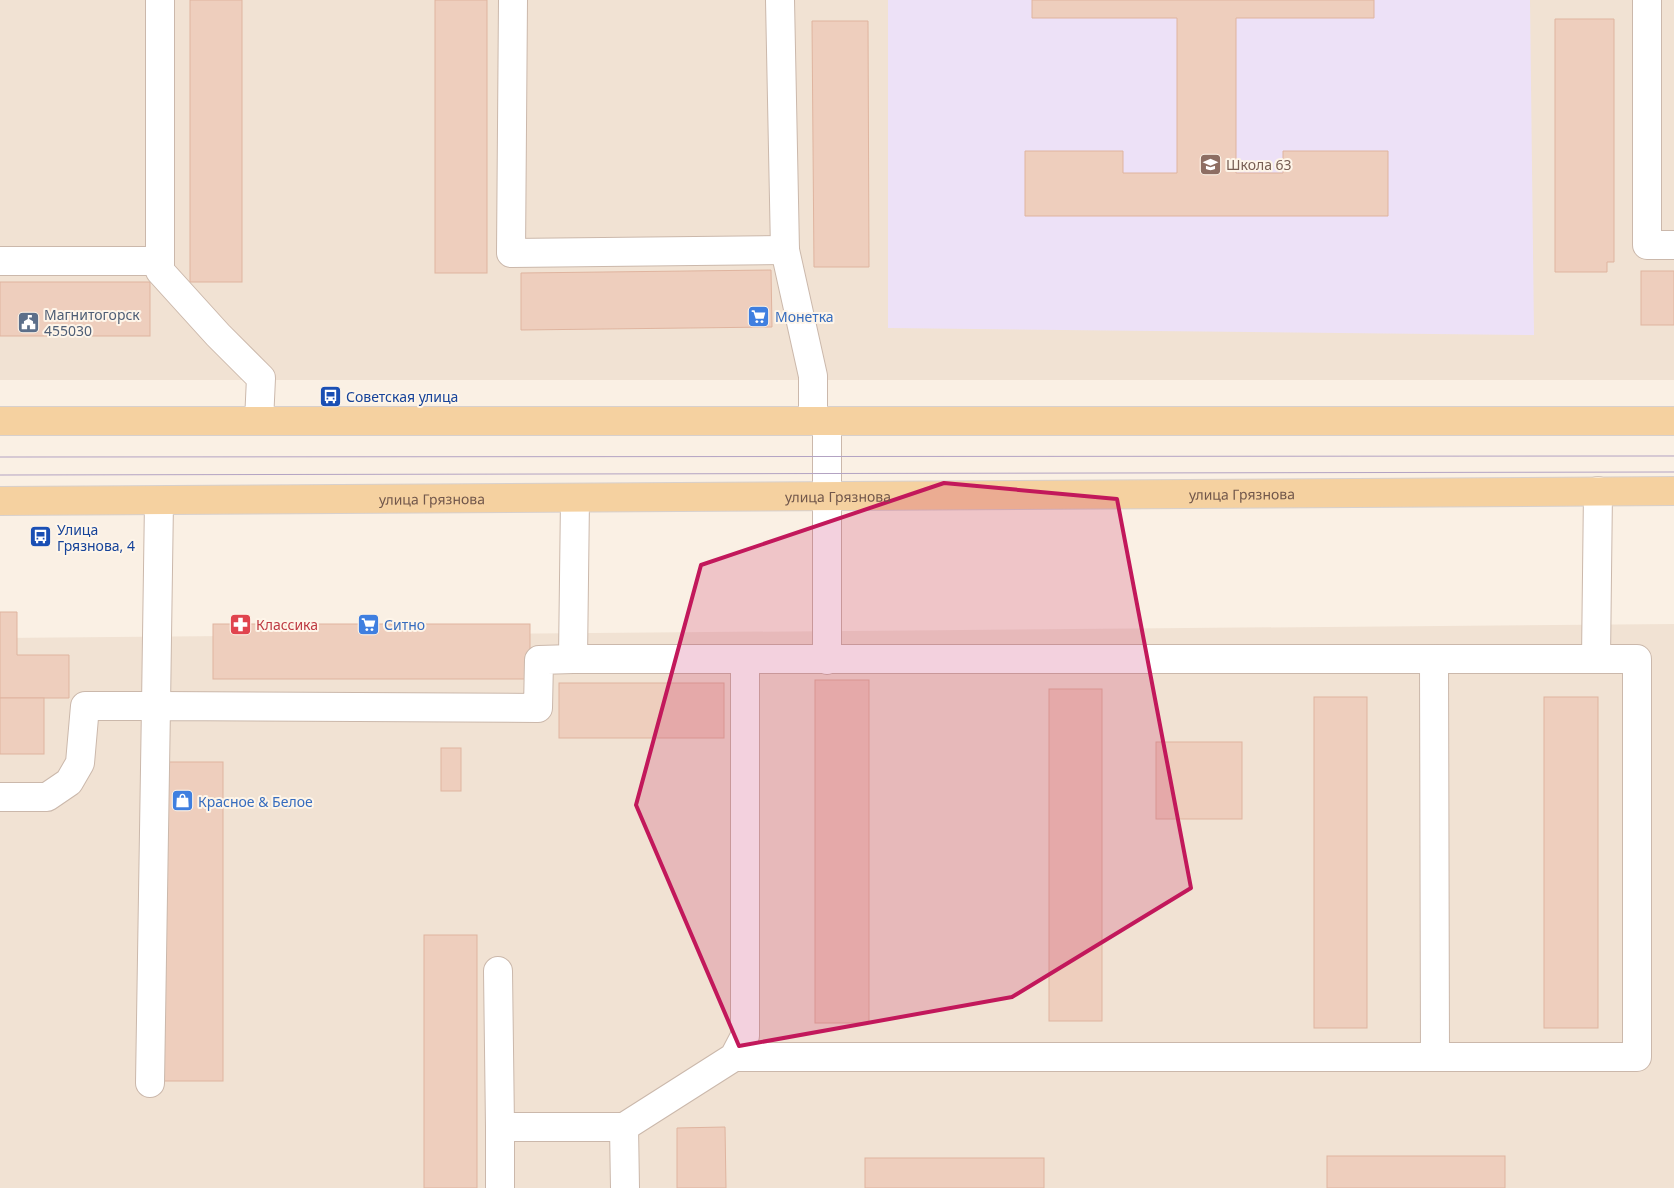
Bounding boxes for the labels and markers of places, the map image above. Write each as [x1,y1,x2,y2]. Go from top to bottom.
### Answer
school or university icon: Школа 63 [1198,152,1222,176]
place label: Школа 63 [1226,155,1292,174]
supermarket icon: Монетка [747,304,771,328]
place label: Магнитогорск 455030 [44,305,140,340]
place label: Монетка [775,307,834,326]
public building icon: Магнитогорск 455030 [16,310,40,334]
bus stop icon: Советская улица [318,384,342,408]
place label: Советская улица [346,387,458,406]
place label: Улица Грязнова, 4 [57,520,135,555]
bus stop icon: Улица Грязнова, 4 [29,525,53,549]
pharmacy icon: Классика [228,612,252,636]
supermarket icon: Ситно [356,612,380,636]
place label: Классика [256,615,318,634]
place label: Ситно [384,615,425,634]
shop icon: Красное & Белое [170,789,194,813]
place label: Красное & Белое [198,792,313,811]

